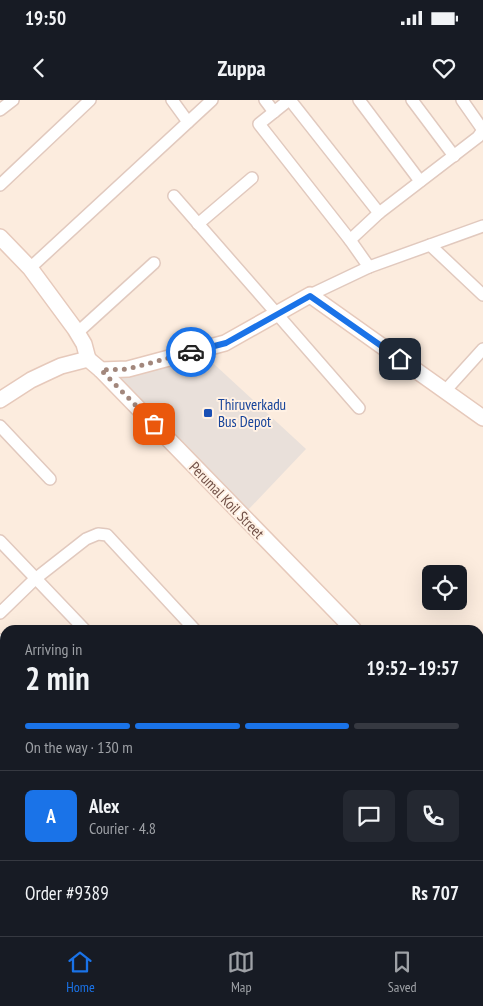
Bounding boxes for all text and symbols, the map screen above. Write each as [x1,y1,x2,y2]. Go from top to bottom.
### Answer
text: 19:50 [25,6,66,30]
icon: back [25,54,53,82]
text: Zuppa [217,54,266,82]
icon: heart [430,54,458,82]
courier [166,327,216,377]
icon: car [177,338,205,366]
pin [379,338,421,380]
icon: home [386,345,414,373]
place label: Thiruverkadu Bus Depot [218,395,286,431]
pin [133,403,175,445]
marker: Thiruverkadu Bus Depot [202,407,214,419]
icon: bag [140,410,168,438]
street label: Perumal Koil Street [185,457,269,543]
map controls [422,565,467,610]
button: locate [422,565,467,610]
text: Arriving in [25,639,82,659]
text: 19:52–19:57 [366,656,459,680]
text: 2 min [25,657,90,699]
text: On the way · 130 m [25,737,133,757]
button: chat [343,790,395,842]
button: phone [407,790,459,842]
text: Alex [89,794,119,818]
text: A [46,804,56,828]
text: Courier · 4.8 [89,818,156,838]
text: Order #9389 [25,881,109,905]
text: Rs 707 [412,881,459,905]
tab: Home [66,948,95,996]
tab: Map [227,948,255,996]
tab: Saved [388,948,417,996]

